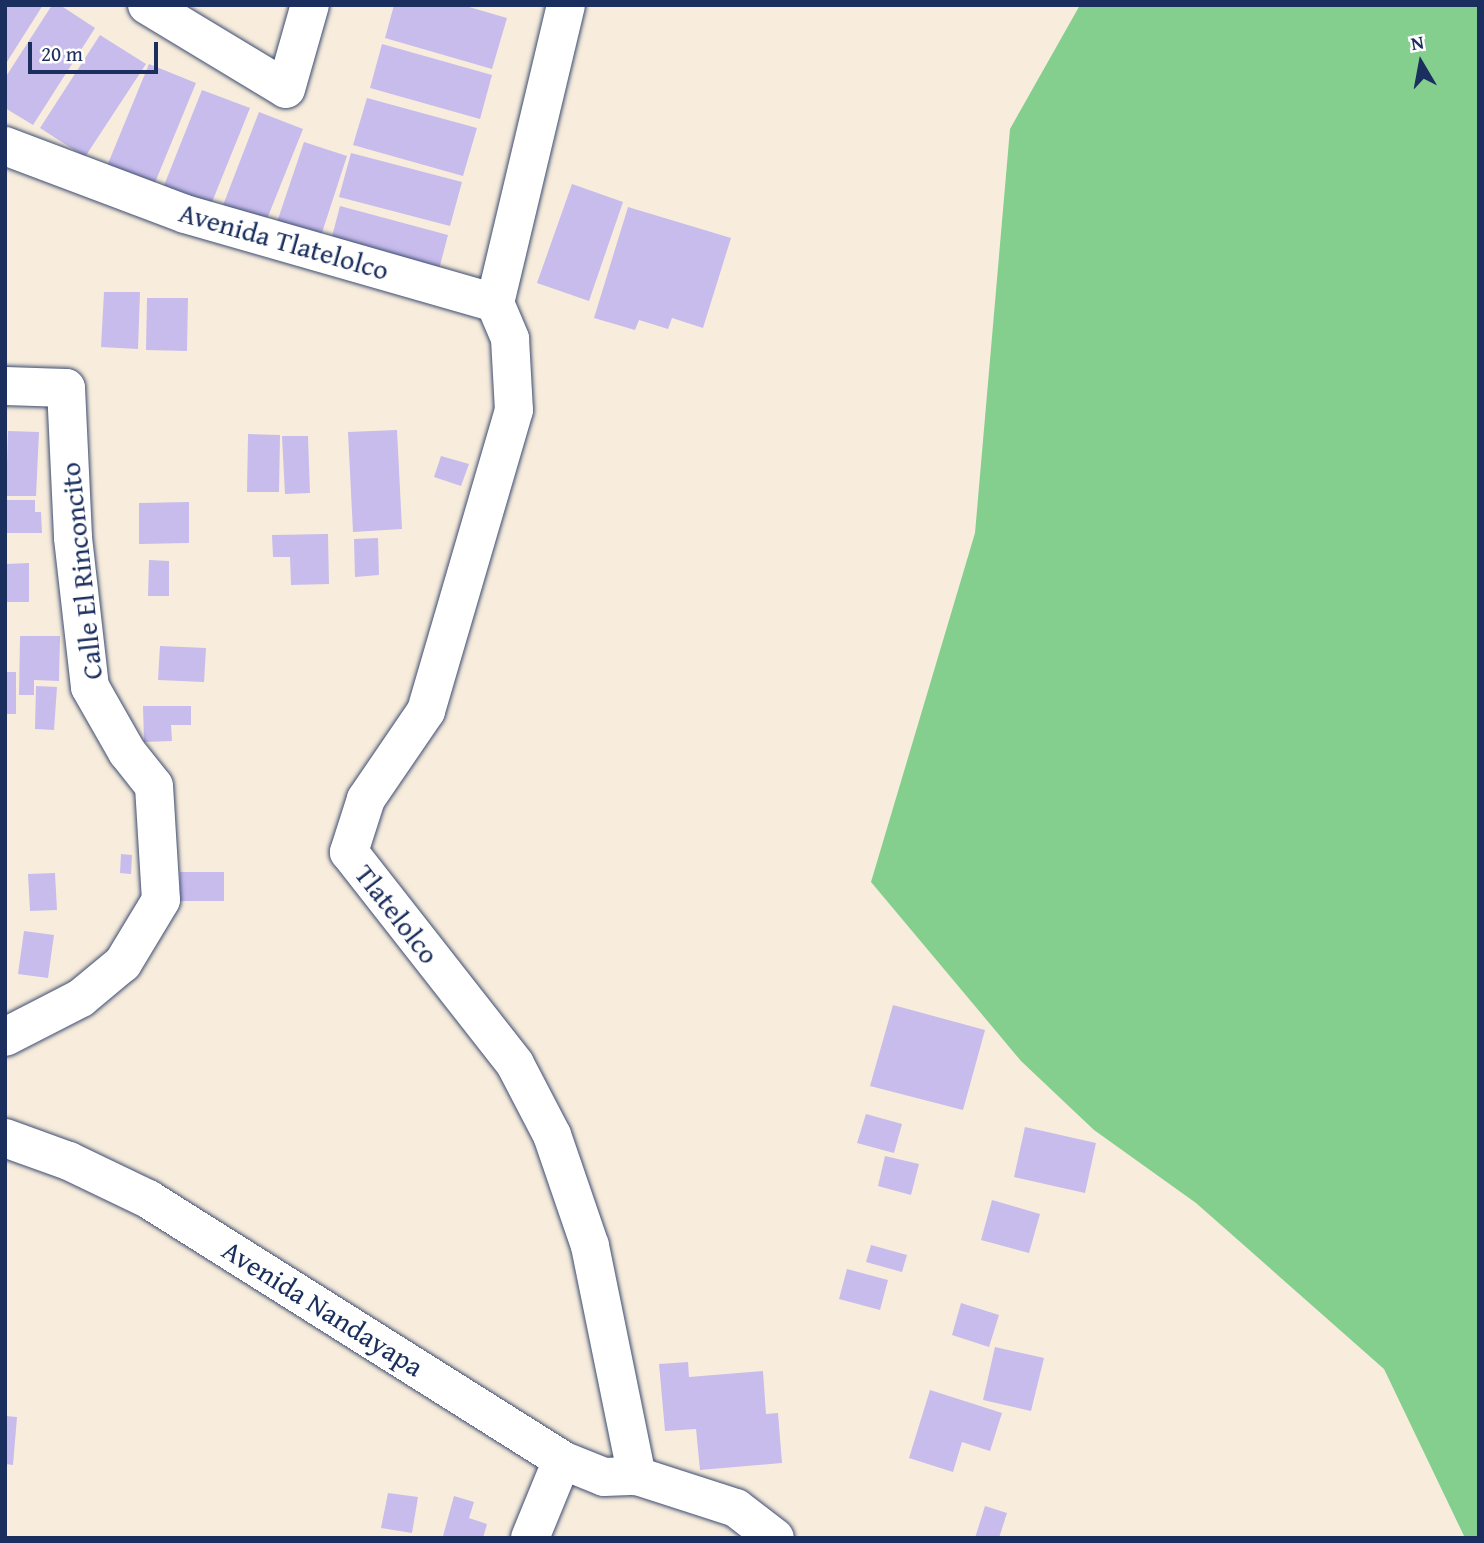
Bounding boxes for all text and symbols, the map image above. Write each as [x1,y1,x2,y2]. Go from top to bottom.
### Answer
text: N [1409,27,1426,57]
scale bar [32,28,161,72]
north arrow [1386,28,1456,98]
text: 20 m [41,38,83,69]
street label: Avenida Tlatelolco [175,195,393,287]
street label: Calle El Rinconcito [53,461,109,681]
street label: Tlatelolco [348,858,446,970]
street label: Avenida Nandayapa [216,1233,430,1383]

